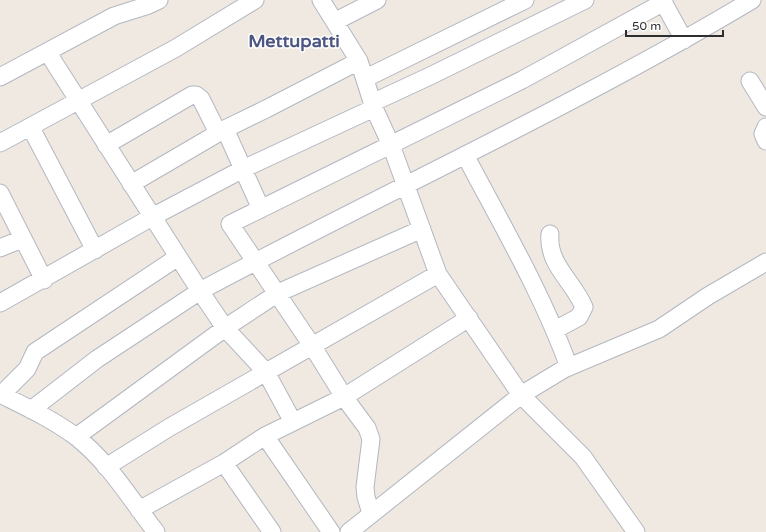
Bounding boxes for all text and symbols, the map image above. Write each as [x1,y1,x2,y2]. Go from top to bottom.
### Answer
scale bar [626,12,723,38]
text: 50 m [632,19,661,33]
district label: Mettupatti [248,30,340,52]

